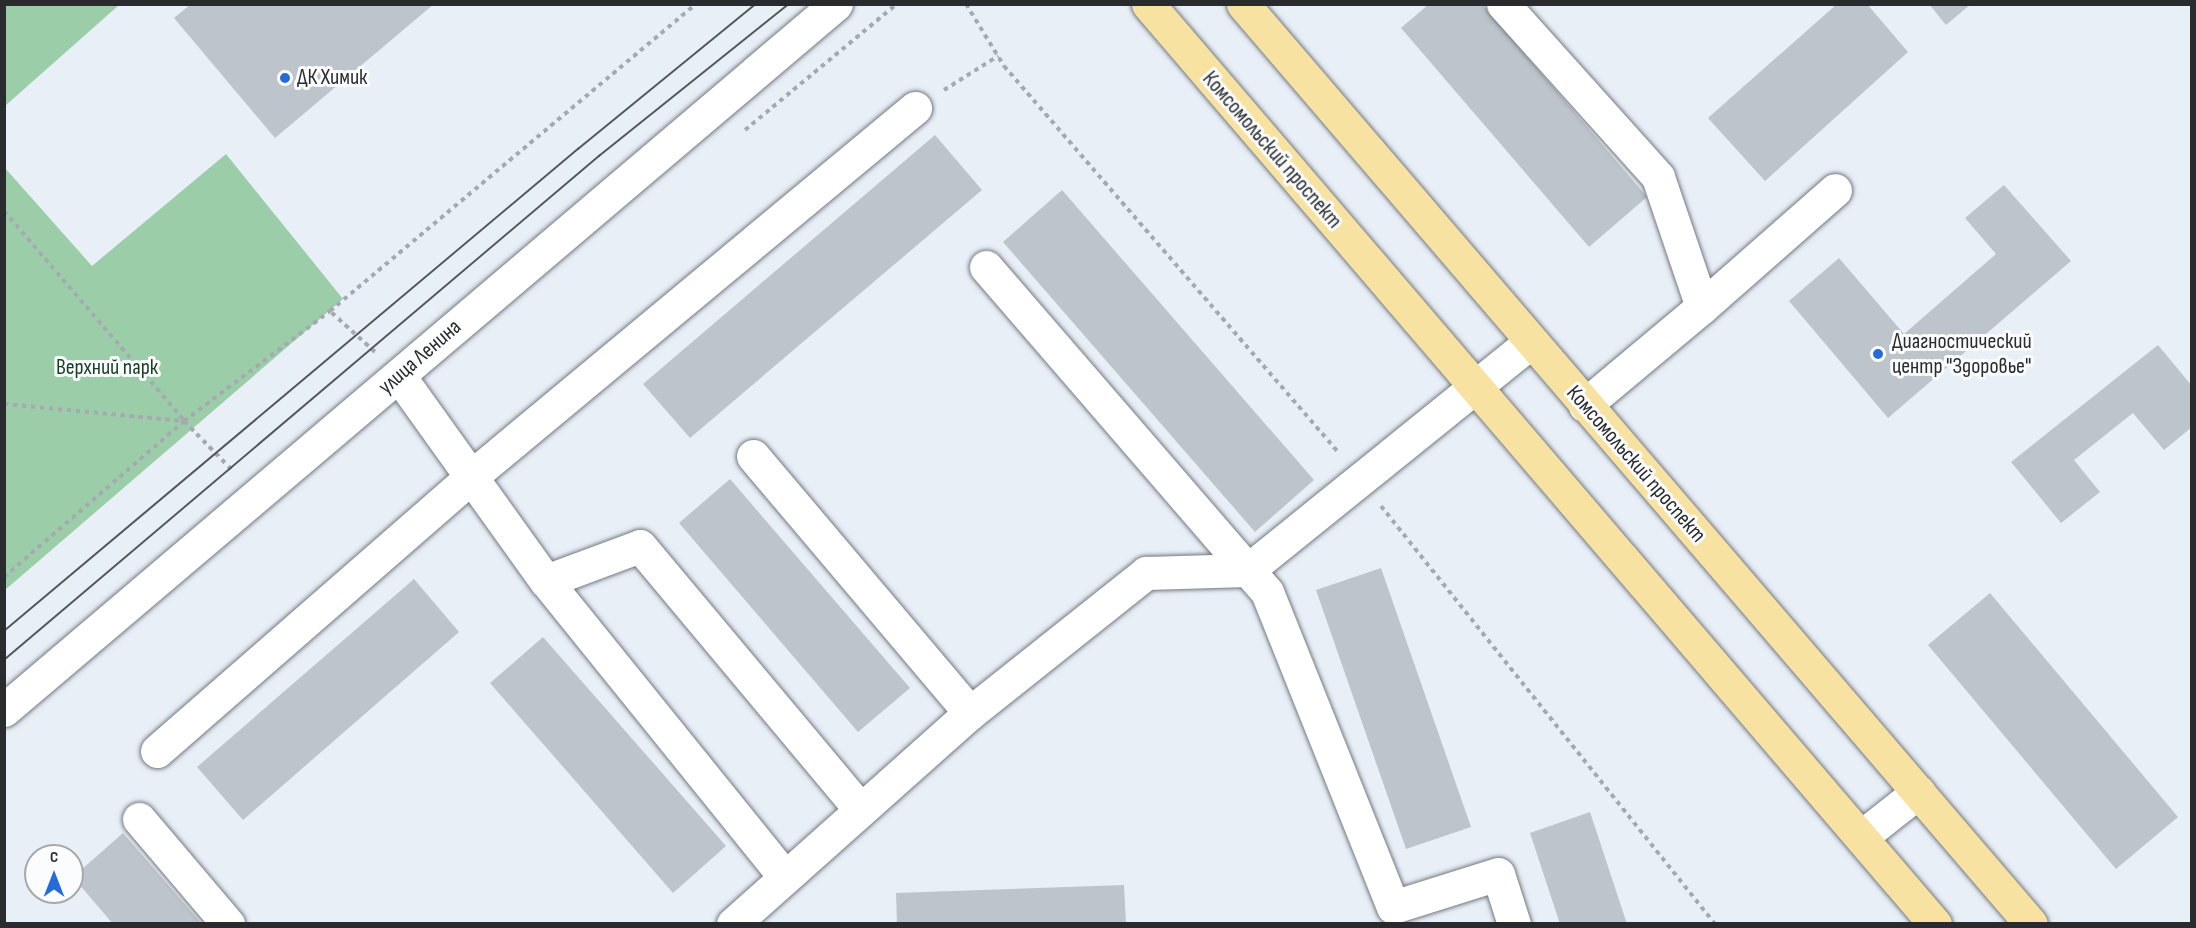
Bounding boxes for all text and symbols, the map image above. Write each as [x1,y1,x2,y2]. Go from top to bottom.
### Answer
place label: ДК Химик [297,65,367,91]
street label: Комсомольский проспект [1197,66,1347,234]
marker: ДК Химик [278,71,292,85]
street label: улица Ленина [373,314,467,400]
place label: Диагностический центр "Здоровье" [1892,328,2032,380]
marker: Диагностический центр "Здоровье" [1869,345,1887,363]
park label: Верхний парк [56,355,158,381]
street label: Комсомольский проспект [1561,380,1711,548]
north arrow [24,844,84,904]
text: С [50,848,58,867]

